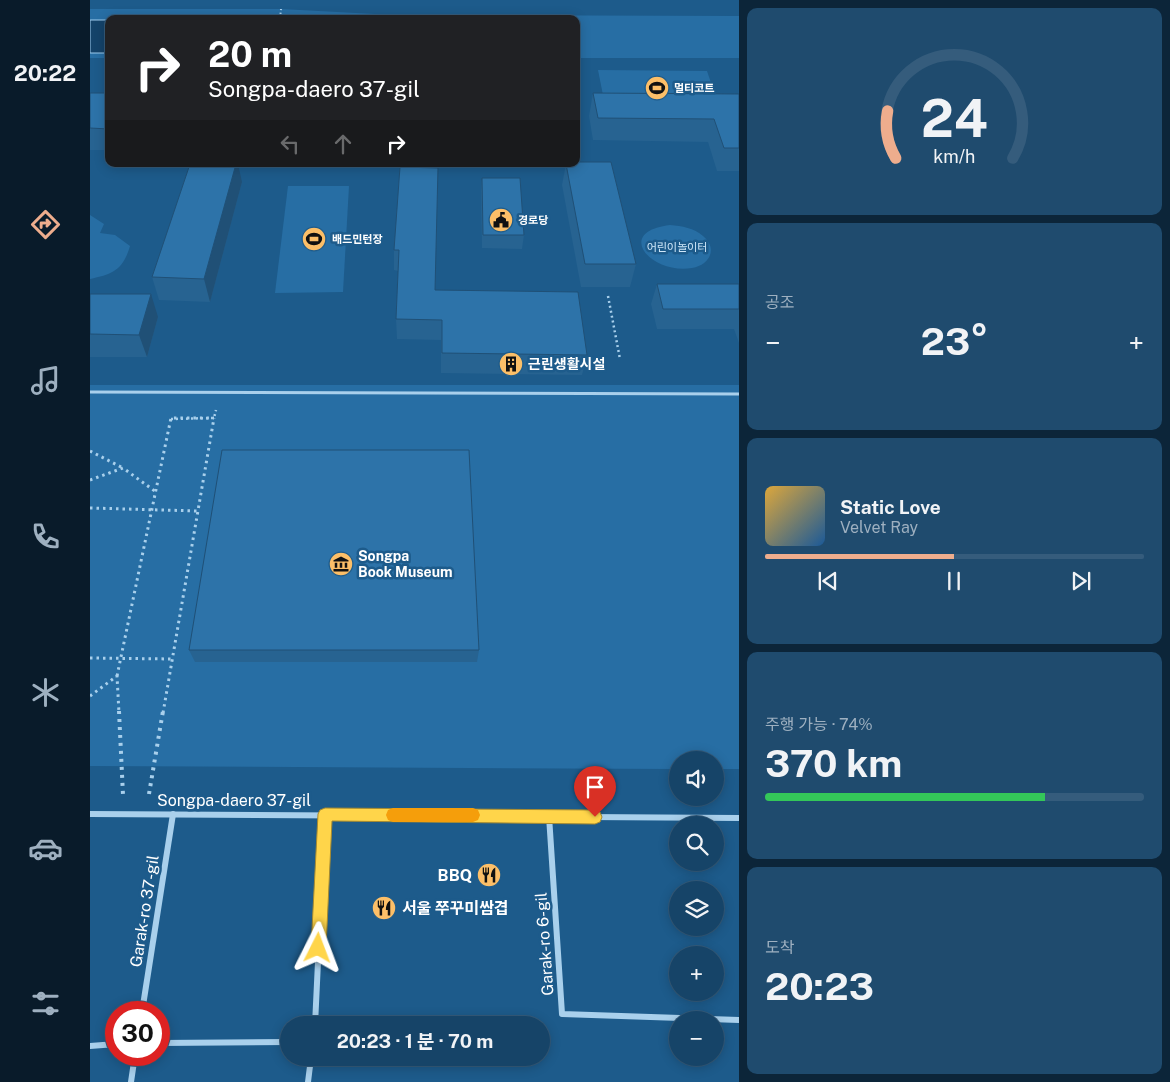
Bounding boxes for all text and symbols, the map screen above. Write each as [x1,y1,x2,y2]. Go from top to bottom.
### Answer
text: 20 m [208,34,292,75]
icon: right [125,35,190,100]
text: 20:22 [14,60,76,86]
sports icon: 멀티코트 [644,75,670,101]
text: Songpa-daero 37-gil [208,76,420,102]
place label: 멀티코트 [674,82,714,94]
text: 24 [921,88,988,149]
icon: left [276,130,304,158]
icon: ahead [329,130,357,158]
icon: right [382,130,410,158]
text: km/h [933,146,976,167]
icon: directions [28,207,63,242]
public building icon: 경로당 [488,207,514,233]
place label: 경로당 [518,214,548,226]
sports icon: 배드민턴장 [301,226,327,252]
place label: 배드민턴장 [332,233,383,245]
park label: 어린이놀이터 [647,241,707,253]
text: 공조 [765,293,794,312]
text: 23° [921,319,988,364]
text: − [765,326,781,359]
text: + [1128,326,1144,359]
building icon: 근린생활시설 [498,351,524,377]
place label: 근린생활시설 [528,356,605,372]
icon: music [28,363,63,398]
text: Static Love [840,496,941,518]
text: Velvet Ray [840,518,918,537]
icon: phone [28,519,63,554]
place label: Songpa Book Museum [358,548,453,580]
museum icon: Songpa Book Museum [328,551,354,577]
icon: previous [814,567,842,595]
icon: pause [940,567,968,595]
icon: next [1067,567,1095,595]
icon: climate [28,675,63,710]
text: 주행 가능 · 74% [765,715,873,734]
text: 370 km [765,741,902,786]
map controls [669,751,724,1066]
button: sound [669,751,724,806]
pin [574,766,616,817]
icon: arrive [581,773,609,801]
street label: Songpa-daero 37-gil [157,791,311,810]
button: search [669,816,724,871]
icon: car [28,831,63,866]
street label: Garak-ro 37-gil [126,854,163,968]
restaurant icon: BBQ [476,862,502,888]
place label: BBQ [438,866,472,885]
button: layers [669,881,724,936]
street label: Garak-ro 6-gil [531,891,558,996]
restaurant icon: 서울 쭈꾸미쌈겹 [371,895,397,921]
place label: 서울 쭈꾸미쌈겹 [402,899,509,918]
position arrow [291,921,343,973]
text: 도착 [765,938,794,957]
button: + [669,946,724,1001]
text: 20:23 [765,964,874,1009]
icon: filters [28,986,63,1021]
speed limit sign: 30 [105,1001,170,1066]
button: − [669,1011,724,1066]
text: 20:23 · 1 분 · 70 m [337,1030,493,1052]

